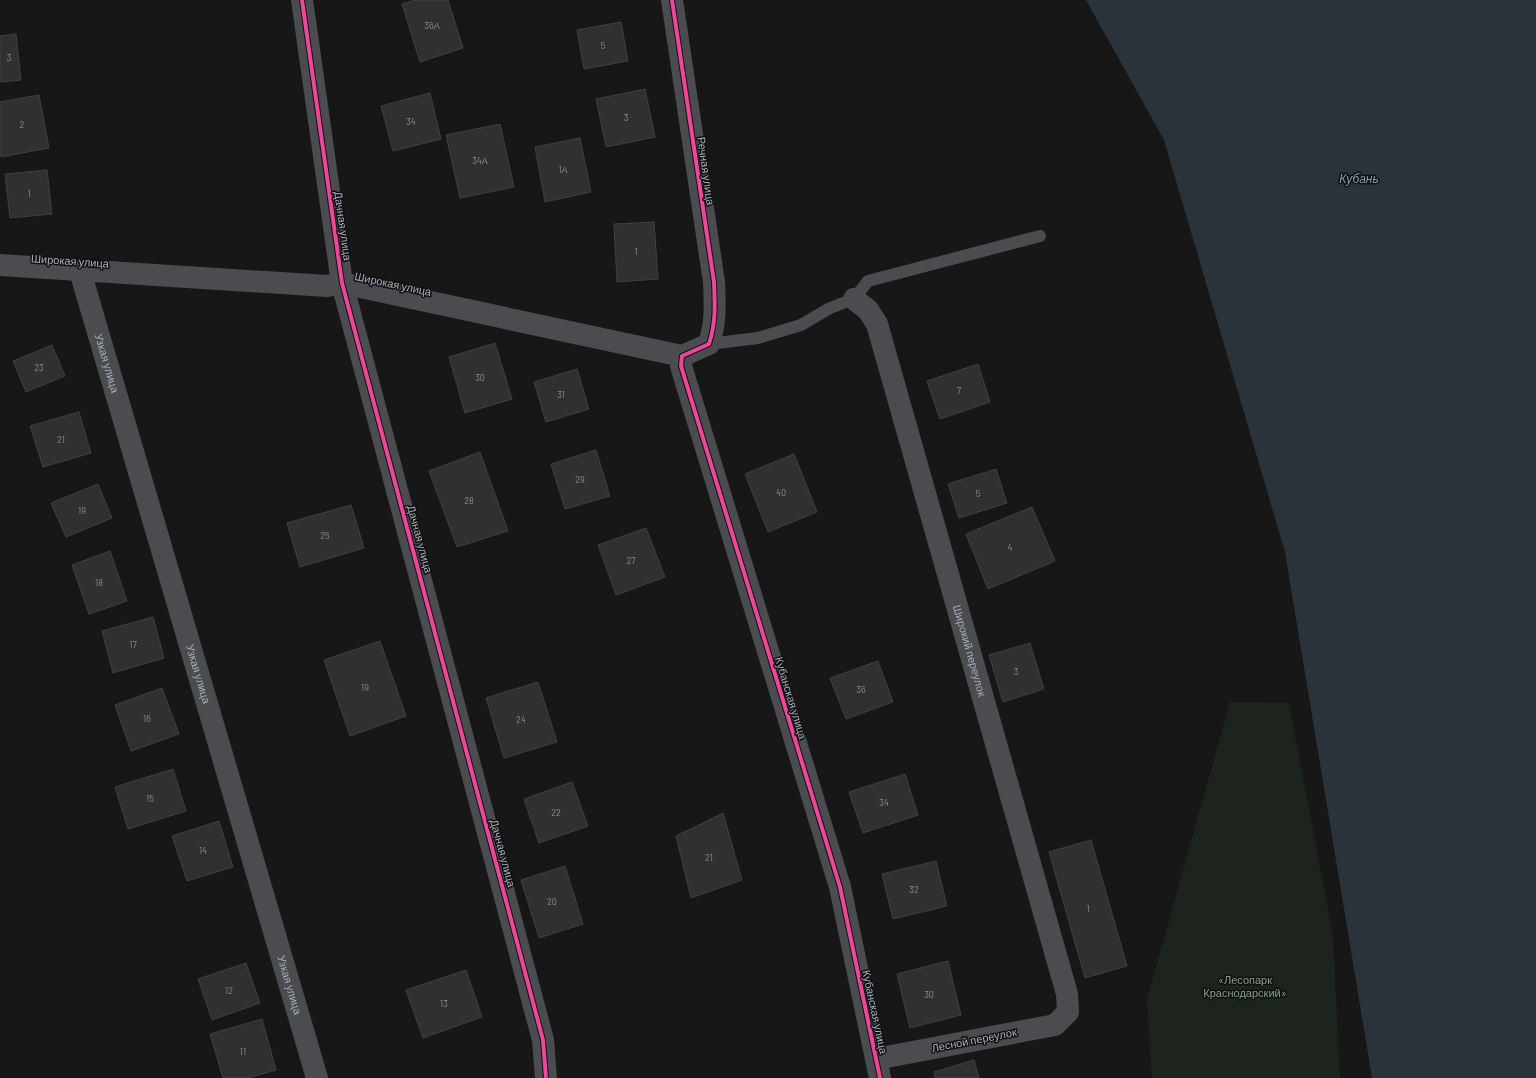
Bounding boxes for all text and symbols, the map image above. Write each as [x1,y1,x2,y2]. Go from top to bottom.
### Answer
house number: 36А [424,20,440,31]
house number: 5 [601,40,606,51]
house number: 3 [7,52,12,63]
house number: 3 [624,112,629,123]
house number: 34 [406,116,416,127]
house number: 2 [20,119,25,130]
street label: Речная улица [695,136,718,207]
house number: 34А [472,155,488,166]
house number: 1А [558,164,568,175]
water label: Кубань [1339,171,1379,186]
house number: 1 [27,188,31,199]
street label: Дачная улица [332,191,355,262]
house number: 1 [634,246,638,257]
street label: Широкая улица [31,251,110,270]
street label: Широкая улица [354,269,433,298]
street label: Узкая улица [93,332,123,395]
house number: 23 [34,362,44,373]
house number: 30 [475,372,485,383]
house number: 7 [957,385,962,396]
house number: 31 [557,389,565,400]
house number: 21 [57,434,65,445]
house number: 29 [575,474,585,485]
house number: 40 [776,487,786,498]
house number: 5 [976,488,981,499]
house number: 28 [464,495,474,506]
street label: Дачная улица [405,504,436,575]
house number: 19 [78,505,86,516]
house number: 25 [320,530,330,541]
house number: 4 [1008,542,1013,553]
house number: 27 [626,555,636,566]
house number: 18 [95,577,103,588]
street label: Широкий переулок [951,603,989,698]
house number: 17 [129,639,137,650]
street label: Узкая улица [184,643,214,706]
street label: Кубанская улица [773,655,810,741]
house number: 3 [1014,666,1019,677]
house number: 19 [361,682,369,693]
house number: 36 [856,684,866,695]
house number: 16 [143,713,151,724]
house number: 24 [516,714,526,725]
house number: 15 [146,793,154,804]
house number: 34 [879,797,889,808]
house number: 22 [551,807,561,818]
street label: Дачная улица [488,818,519,889]
house number: 14 [199,845,207,856]
house number: 21 [705,852,713,863]
house number: 32 [909,884,919,895]
house number: 20 [547,896,557,907]
house number: 1 [1086,903,1090,914]
street label: Узкая улица [275,954,305,1017]
street label: Кубанская улица [860,969,891,1056]
park label: «Лесопарк Краснодарский» [1203,973,1287,999]
house number: 12 [225,985,233,996]
house number: 30 [924,989,934,1000]
house number: 13 [440,998,448,1009]
street label: Лесной переулок [930,1025,1018,1054]
house number: 11 [240,1046,246,1057]

